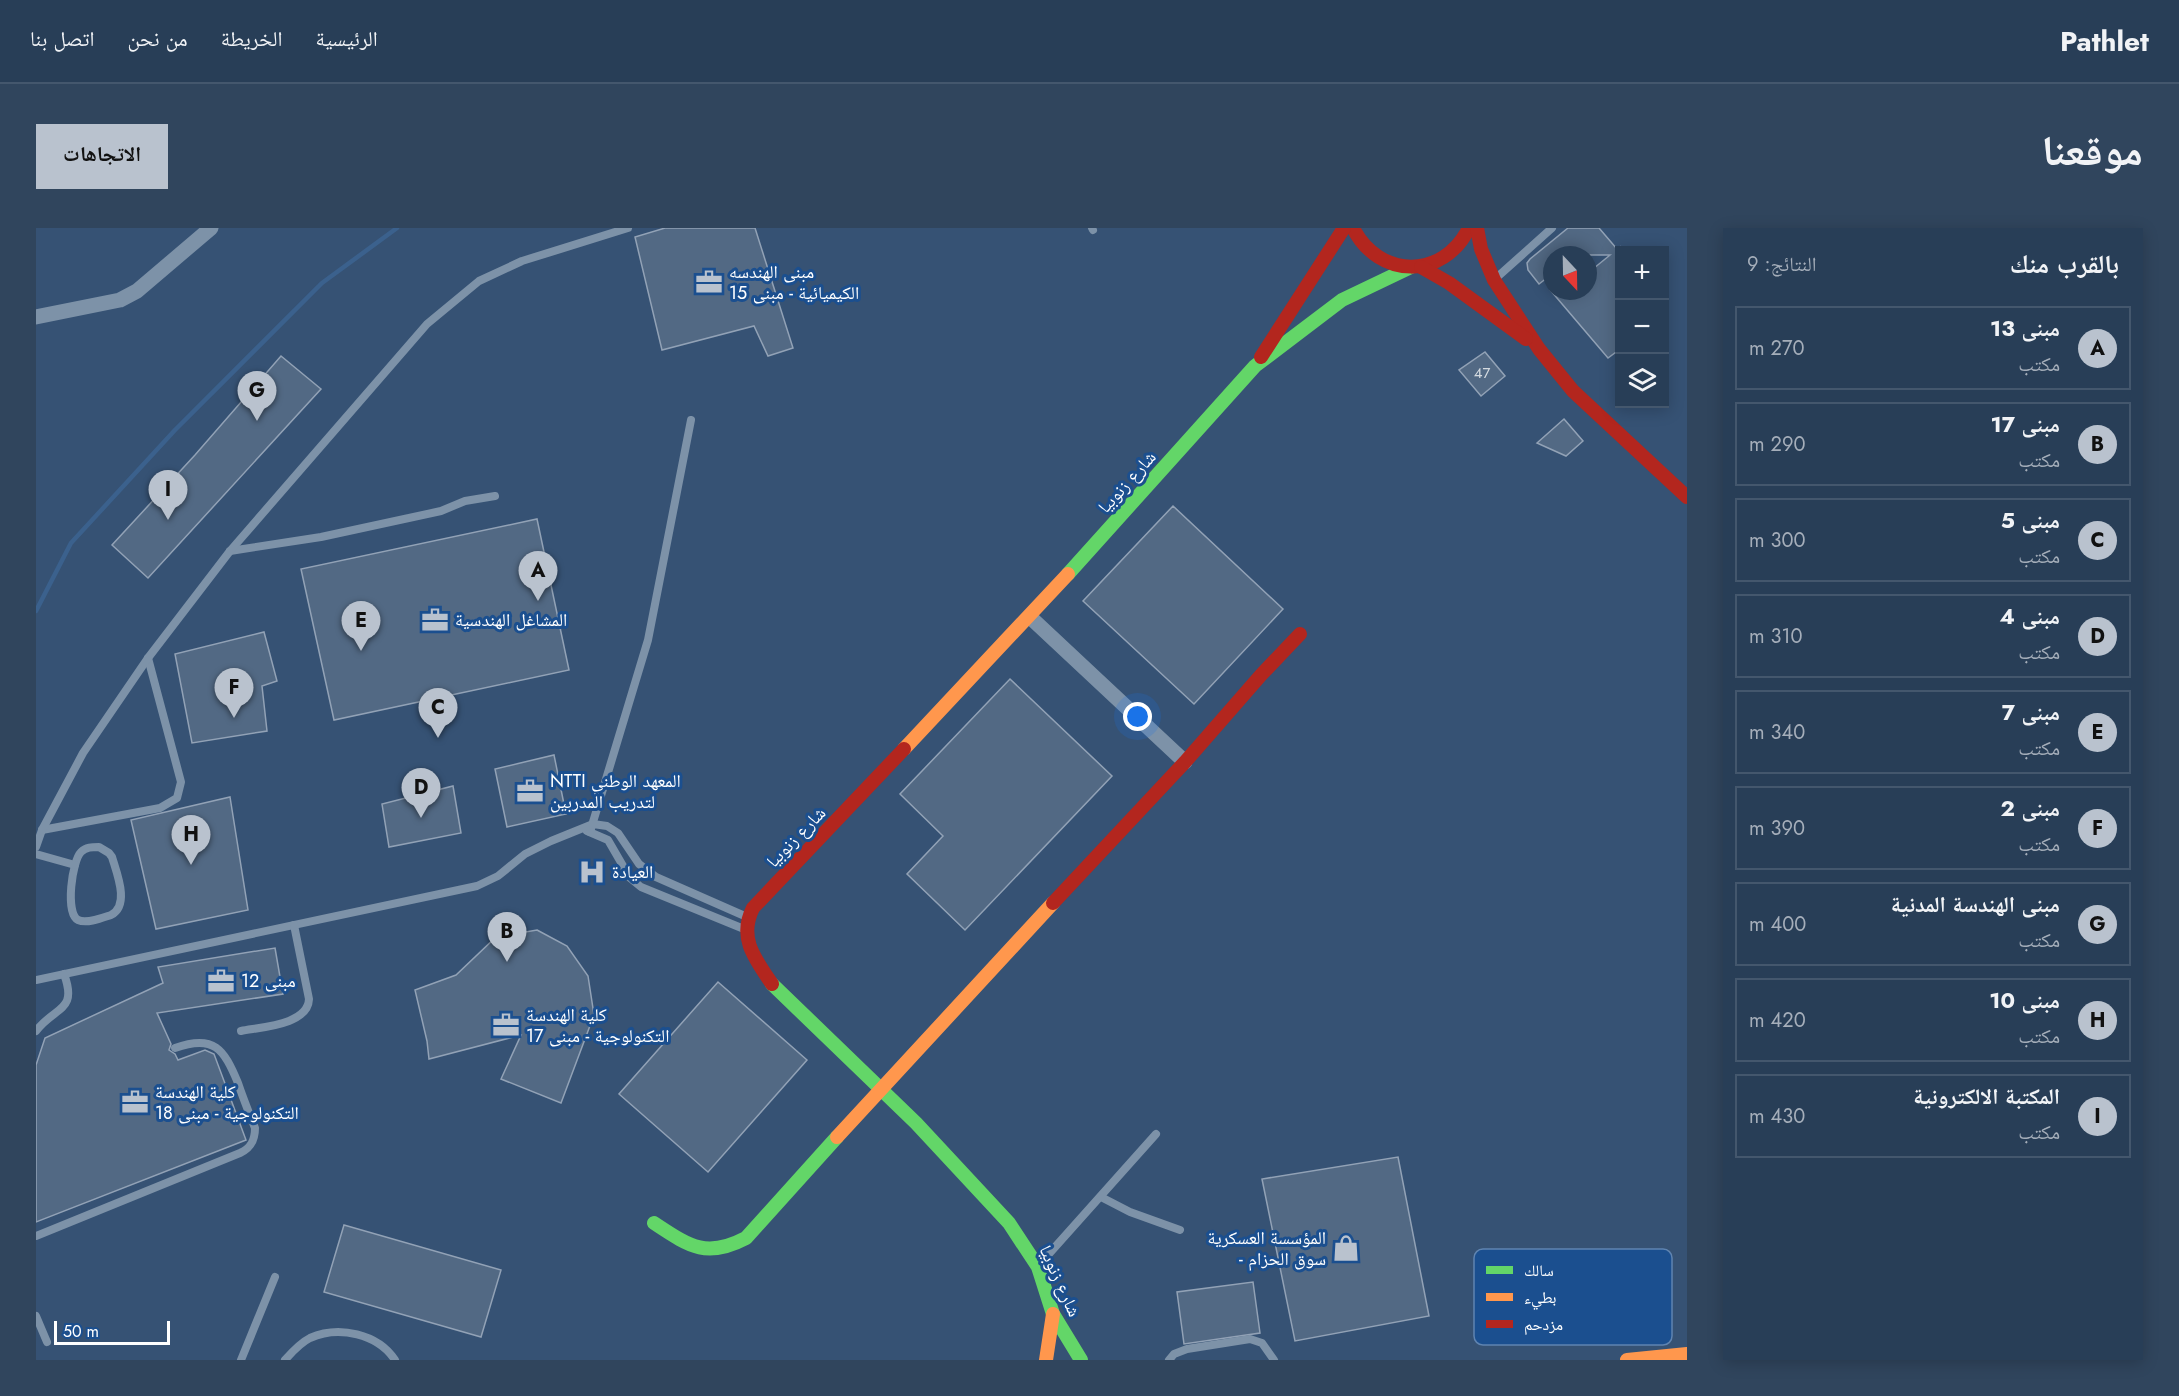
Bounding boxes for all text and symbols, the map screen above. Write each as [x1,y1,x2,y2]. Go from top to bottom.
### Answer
text: Pathlet [2060,21,2149,62]
text: اتصل بنا [30,24,94,54]
text: من نحن [127,24,188,54]
text: الخريطة [221,24,283,54]
text: الرئيسية [316,24,378,54]
text: موقعنا [2042,120,2143,181]
button: الاتجاهات [36,124,168,189]
text: بالقرب منك [2010,245,2119,283]
north arrow [1543,246,1597,300]
map controls [1615,246,1669,408]
button: + [1615,246,1669,300]
text: النتائج: 9 [1747,250,1816,279]
place label: مبنى الهندسه الكيميائية - مبنى 15 [729,259,859,306]
office icon: مبنى الهندسه الكيميائية - مبنى 15 [694,267,724,297]
button: − [1615,300,1669,354]
text: مبنى 13 [1990,312,2060,344]
text: 270 m [1749,334,1805,363]
text: A [2090,334,2105,363]
text: مكتب [2018,350,2060,379]
button: layers [1615,354,1669,408]
house number: 47 [1474,362,1490,384]
pin: G [238,372,276,421]
text: مبنى 17 [1990,408,2060,440]
text: 290 m [1749,430,1806,459]
text: B [2091,430,2104,459]
street label: شارع زنوبيا [1092,445,1162,519]
text: مكتب [2018,446,2060,475]
pin: I [148,470,188,520]
text: مبنى 5 [2001,504,2060,536]
text: 300 m [1749,526,1806,555]
text: C [2090,526,2105,555]
text: مكتب [2018,542,2060,571]
pin: A [518,552,558,601]
text: مبنى 4 [2000,600,2060,632]
pin: E [342,602,380,651]
office icon: المشاغل الهندسية [420,605,450,635]
place label: المشاغل الهندسية [455,607,567,633]
text: 310 m [1749,622,1803,651]
text: D [2090,622,2105,651]
text: مكتب [2018,638,2060,667]
pin: F [214,668,254,718]
pin: C [418,688,458,738]
text: مبنى 7 [2002,696,2060,728]
your location [1123,702,1152,731]
text: 340 m [1749,718,1805,747]
text: E [2091,718,2104,747]
text: مكتب [2018,734,2060,763]
pin: D [402,768,440,818]
place label: NTTI المعهد الوطني لتدريب المدربين [550,768,681,815]
office icon: NTTI المعهد الوطني لتدريب المدربين [515,776,545,806]
text: مبنى 2 [2001,792,2060,824]
street label: شارع زنوبيا [760,801,832,873]
text: 390 m [1749,814,1805,843]
text: F [2092,814,2103,843]
pin: H [172,816,210,865]
text: مكتب [2018,830,2060,859]
hospital icon: العيادة [577,857,607,887]
place label: العيادة [612,859,653,885]
text: مبنى الهندسة المدنية [1891,888,2060,920]
text: 400 m [1749,910,1806,939]
text: G [2089,910,2106,939]
pin: B [488,912,526,962]
text: مكتب [2018,926,2060,955]
office icon: مبنى 12 [206,966,236,996]
place label: مبنى 12 [241,968,296,994]
text: مبنى 10 [1989,984,2060,1016]
place label: كلية الهندسة التكنولوجية - مبنى 17 [526,1002,669,1049]
text: 420 m [1749,1006,1806,1035]
text: H [2090,1006,2105,1035]
office icon: كلية الهندسة التكنولوجية - مبنى 17 [491,1010,521,1040]
text: مكتب [2018,1022,2060,1051]
place label: كلية الهندسة التكنولوجية - مبنى 18 [155,1079,299,1126]
text: المكتبة الالكترونية [1913,1080,2060,1112]
office icon: كلية الهندسة التكنولوجية - مبنى 18 [120,1087,150,1117]
text: 430 m [1749,1102,1805,1131]
text: I [2094,1102,2101,1131]
text: مكتب [2018,1118,2060,1147]
place label: المؤسسة العسكرية - سوق الحزام [1207,1225,1326,1272]
shop icon: المؤسسة العسكرية - سوق الحزام [1331,1233,1361,1263]
street label: شارع زنوبيا [1033,1241,1087,1321]
legend [1474,1249,1672,1345]
text: سالك [1524,1259,1554,1282]
text: بطيء [1524,1286,1556,1310]
text: مزدحم [1524,1313,1563,1336]
scale bar [54,1318,170,1346]
text: 50 m [63,1320,99,1343]

